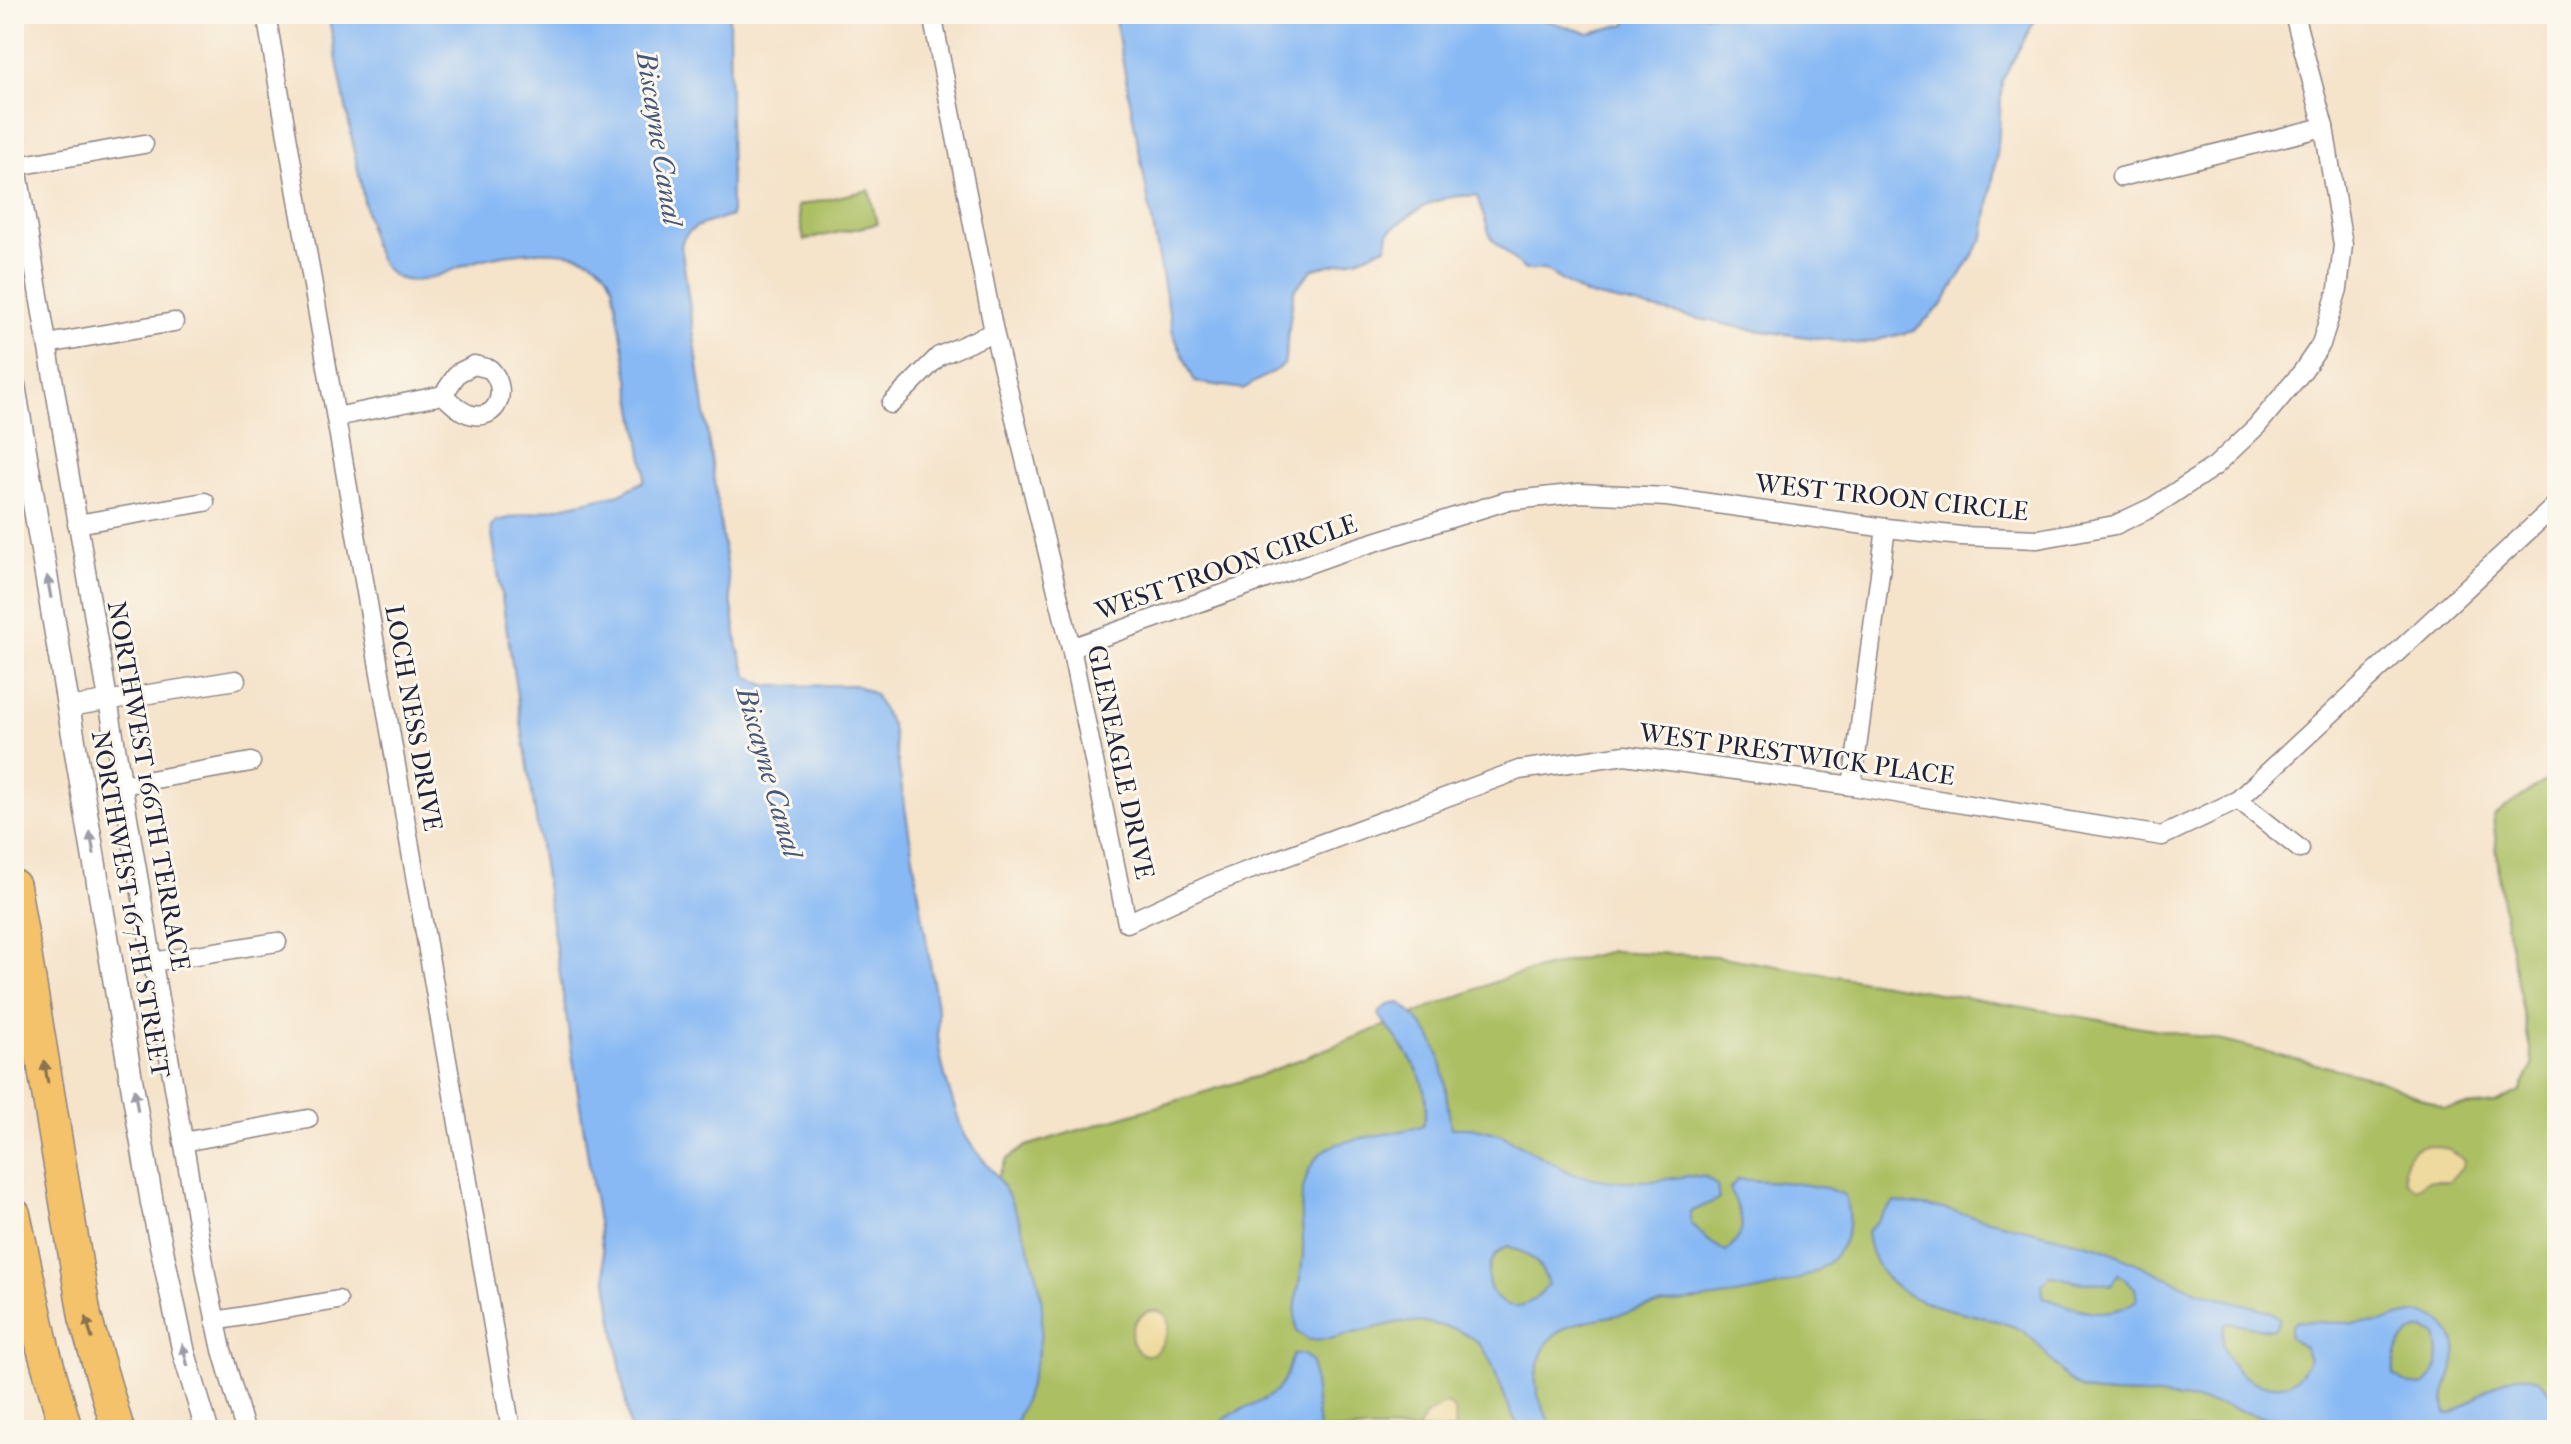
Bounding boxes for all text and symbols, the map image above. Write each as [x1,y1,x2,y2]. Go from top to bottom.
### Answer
water label: Biscayne Canal [629,47,690,231]
street label: WEST TROON CIRCLE [1753,468,2030,527]
street label: WEST TROON CIRCLE [1090,508,1361,627]
one-way arrow [42,574,54,599]
street label: NORTHWEST 166TH TERRACE [101,598,196,974]
street label: LOCH NESS DRIVE [378,602,449,834]
street label: GLENEAGLE DRIVE [1081,642,1161,882]
water label: Biscayne Canal [729,681,810,864]
street label: WEST PRESTWICK PLACE [1636,717,1957,792]
street label: NORTHWEST 167TH STREET [85,728,176,1081]
one-way arrow [86,831,98,856]
one-way arrow [40,1059,52,1084]
one-way arrow [129,1087,141,1112]
one-way arrow [82,1316,94,1341]
one-way arrow [179,1342,191,1367]

